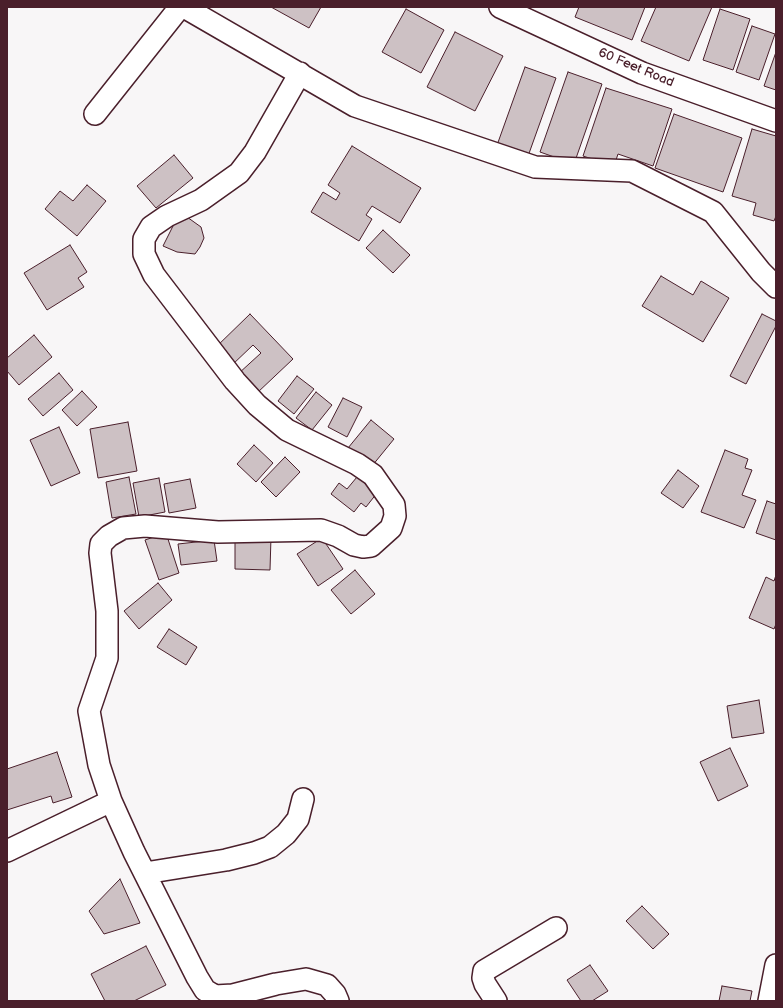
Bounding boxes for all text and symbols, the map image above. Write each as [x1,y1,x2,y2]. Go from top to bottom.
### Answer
street label: 60 Feet Road [596,45,676,91]

